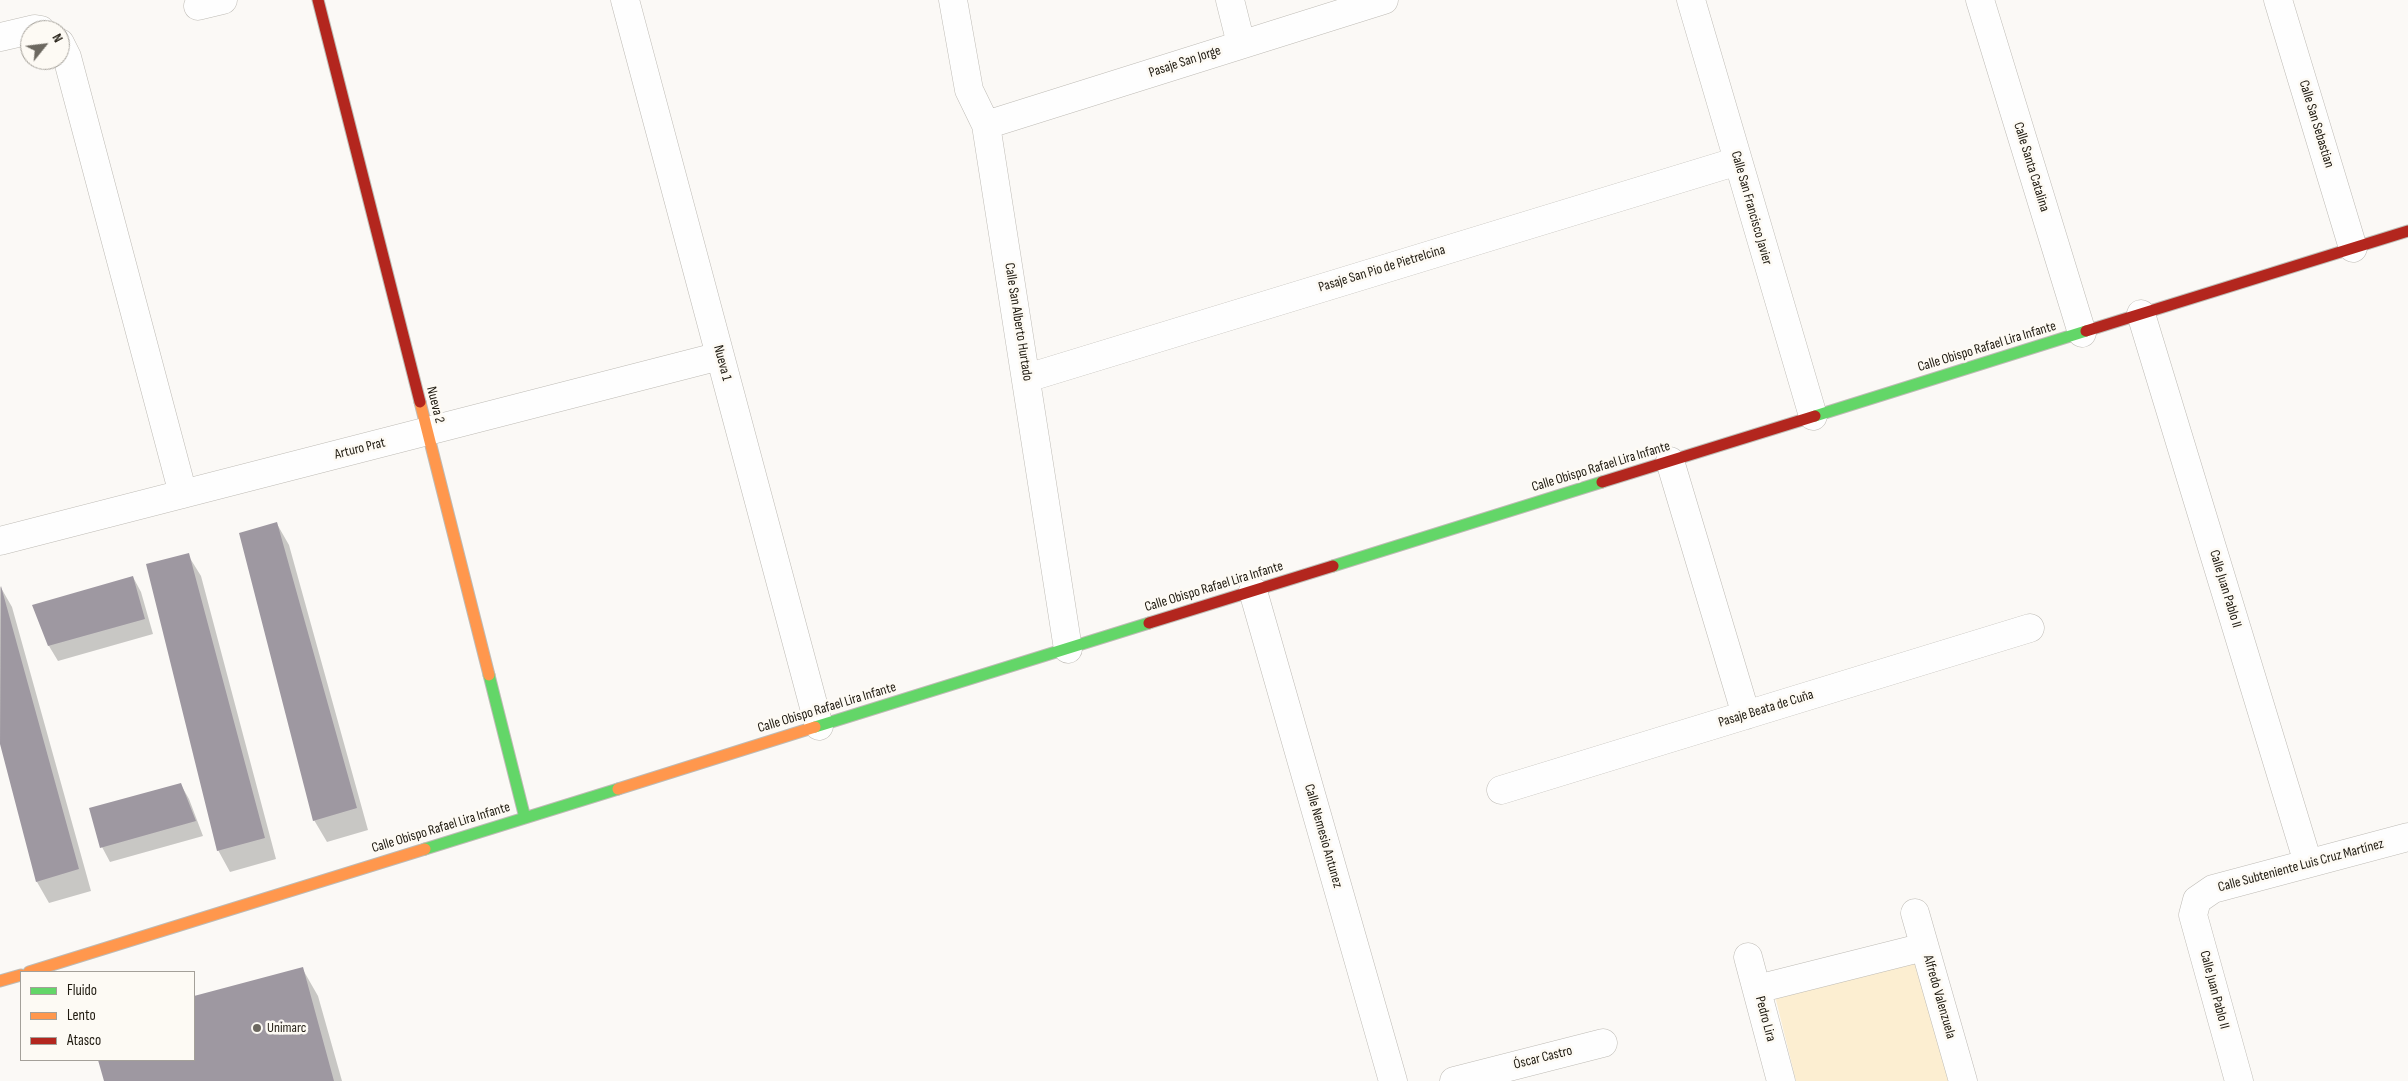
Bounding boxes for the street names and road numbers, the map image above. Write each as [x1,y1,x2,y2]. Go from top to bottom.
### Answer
street label: Pasaje San Jorge [1147,42,1223,82]
street label: Calle San Sebastian [2295,78,2337,170]
street label: Calle Santa Catalina [2009,120,2053,214]
street label: Calle San Francisco Javier [1727,149,1775,267]
street label: Pasaje San Pio de Pietrelcina [1317,242,1447,296]
street label: Calle San Alberto Hurtado [1000,262,1036,382]
street label: Calle Obispo Rafael Lira Infante [1916,318,2058,376]
street label: Nueva 1 [709,343,735,383]
street label: Nueva 2 [422,385,448,425]
street label: Arturo Prat [333,435,387,463]
street label: Calle Obispo Rafael Lira Infante [1530,438,1672,496]
street label: Calle Juan Pablo II [2205,548,2245,630]
street label: Calle Obispo Rafael Lira Infante [1143,558,1285,616]
street label: Calle Obispo Rafael Lira Infante [756,679,898,737]
street label: Pasaje Beata de Cuña [1716,687,1816,731]
street label: Calle Nemesio Antunez [1300,782,1346,890]
street label: Calle Obispo Rafael Lira Infante [370,799,512,857]
street label: Calle Subteniente Luis Cruz Martínez [2216,836,2386,896]
street label: Calle Juan Pablo II [2195,949,2233,1031]
street label: Alfredo Valenzuela [1919,953,1959,1041]
street label: Pedro Lira [1751,995,1779,1043]
street label: Óscar Castro [1512,1043,1574,1073]

